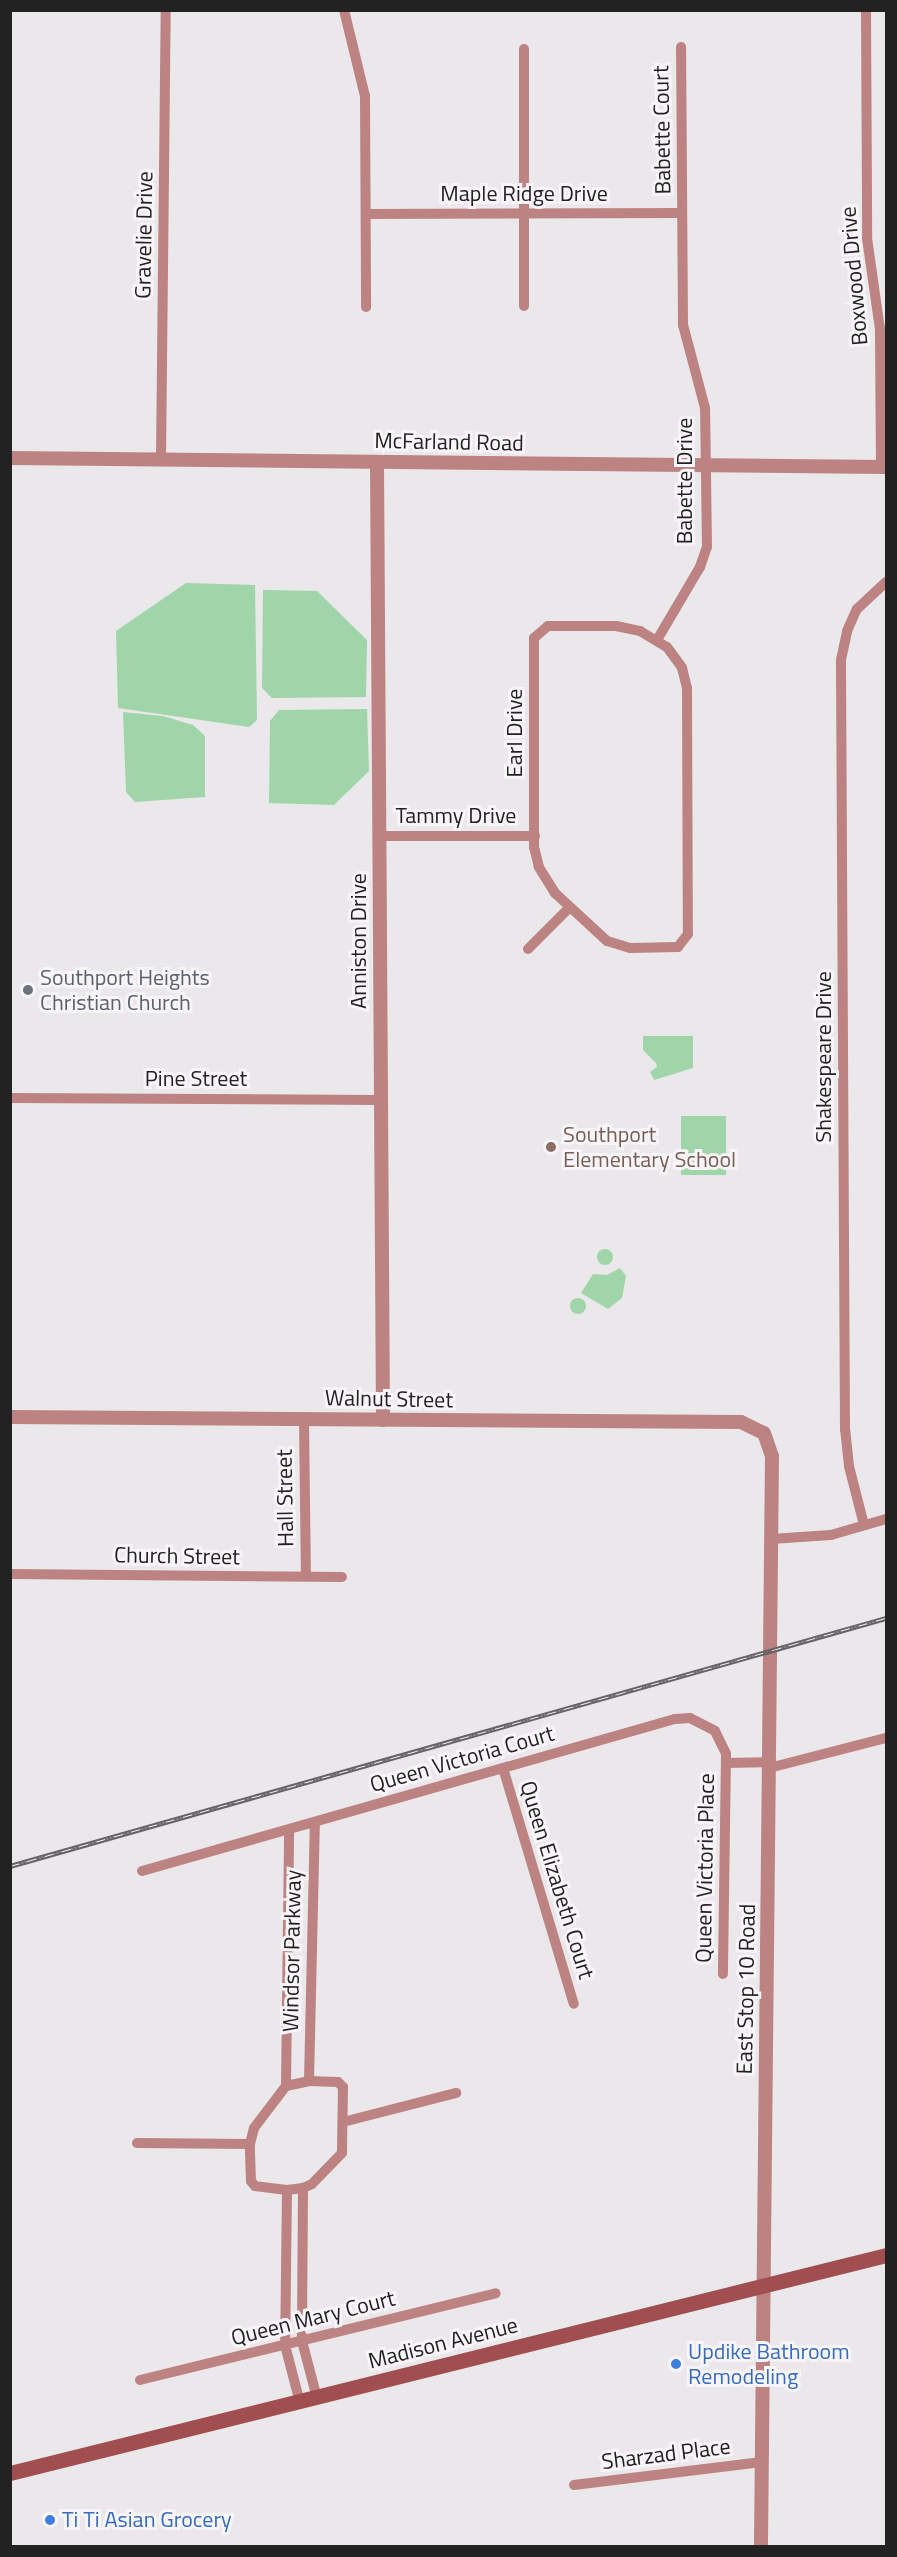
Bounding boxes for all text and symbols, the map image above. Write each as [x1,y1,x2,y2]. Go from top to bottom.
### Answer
street label: Babette Court [648,65,676,195]
street label: Gravelie Drive [130,171,158,299]
street label: Maple Ridge Drive [440,181,608,207]
street label: Boxwood Drive [835,205,873,347]
street label: Babette Drive [672,418,698,544]
street label: McFarland Road [374,427,524,457]
street label: Earl Drive [502,689,528,777]
street label: Tammy Drive [396,803,516,829]
street label: Anniston Drive [346,873,372,1009]
place label: Southport Heights Christian Church [40,964,210,1016]
street label: Shakespeare Drive [811,971,837,1143]
marker: Southport Heights Christian Church [21,983,35,997]
street label: Pine Street [145,1066,247,1092]
place label: Southport Elementary School [563,1121,736,1172]
marker: Southport Elementary School [544,1140,558,1154]
street label: Walnut Street [325,1385,453,1413]
street label: Hall Street [271,1449,299,1547]
street label: Church Street [114,1542,240,1570]
street label: Queen Victoria Court [367,1720,557,1798]
street label: Queen Victoria Place [690,1773,720,1963]
street label: Queen Elizabeth Court [514,1778,600,1982]
street label: Windsor Parkway [277,1870,307,2032]
street label: East Stop 10 Road [731,1903,761,2075]
street label: Queen Mary Court [228,2285,398,2351]
street label: Madison Avenue [365,2312,521,2374]
place label: Updike Bathroom Remodeling [688,2338,850,2390]
marker: Updike Bathroom Remodeling [669,2357,683,2371]
street label: Sharzad Place [600,2433,732,2475]
place label: Ti Ti Asian Grocery [62,2507,232,2533]
marker: Ti Ti Asian Grocery [43,2513,57,2527]

